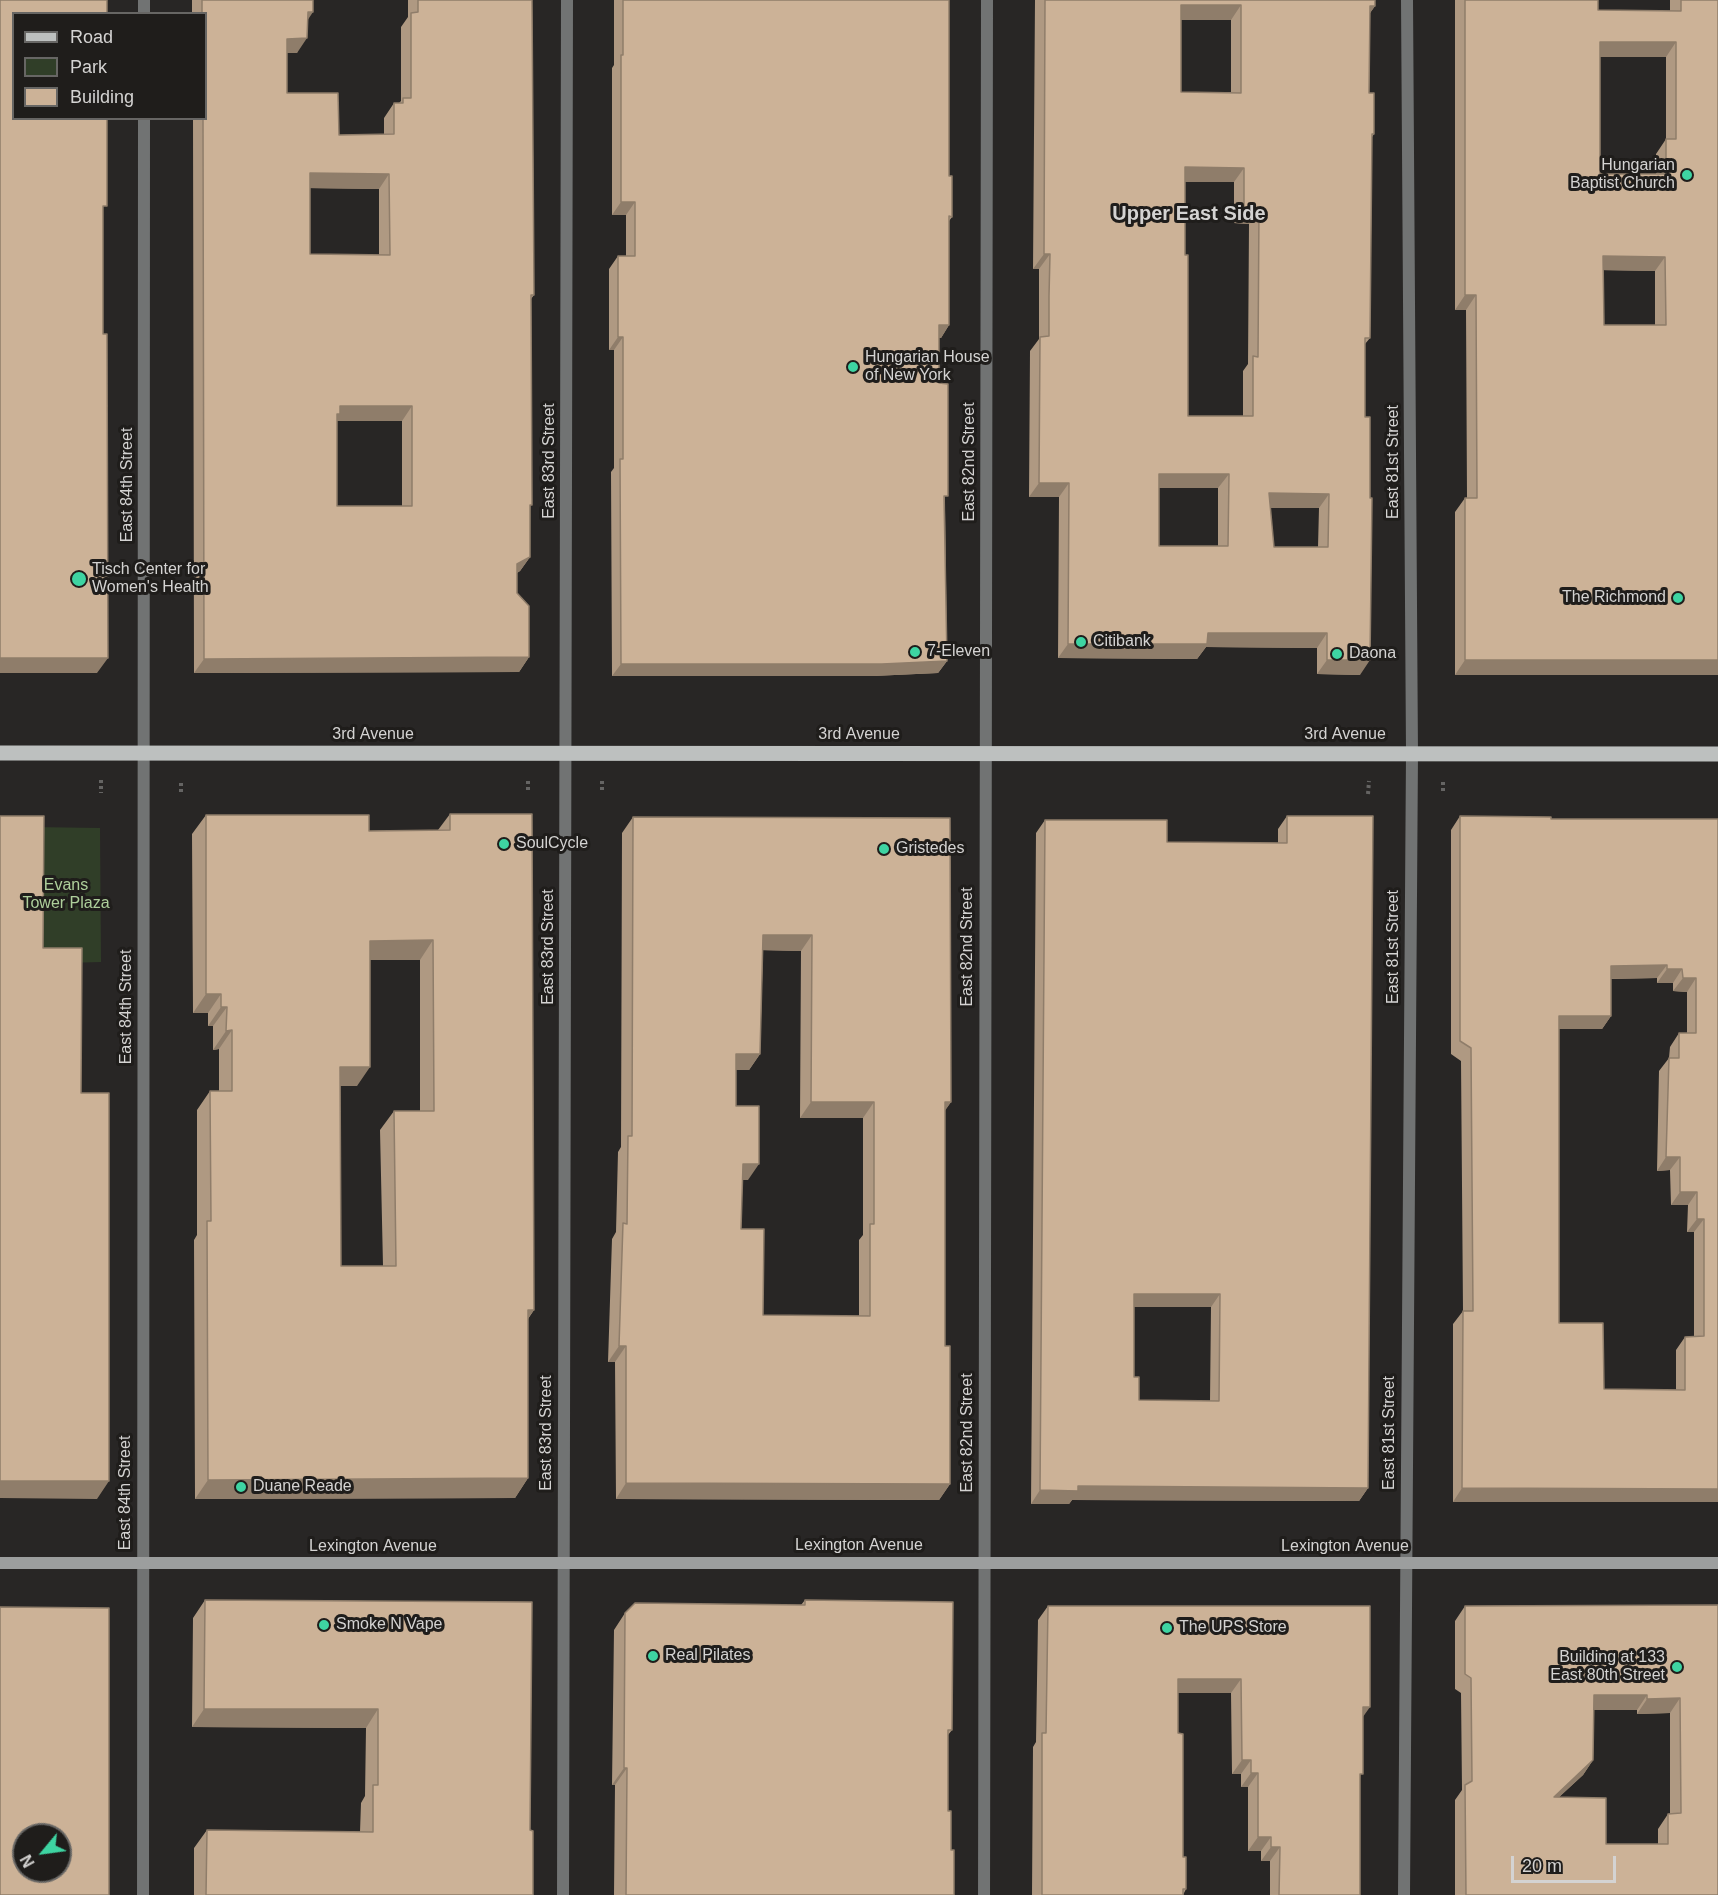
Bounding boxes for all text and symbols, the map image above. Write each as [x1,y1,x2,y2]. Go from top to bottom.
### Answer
legend [12,12,207,120]
text: Road [70,27,113,47]
text: Park [70,57,107,77]
text: Building [70,87,134,107]
place label: Hungarian Baptist Church [1570,156,1675,194]
marker: Hungarian Baptist Church [1680,168,1694,182]
district label: Upper East Side [1112,202,1266,226]
place label: Hungarian House of New York [865,348,990,386]
marker: Hungarian House of New York [846,360,860,374]
street label: East 82nd Street [960,402,980,522]
street label: East 83rd Street [540,403,560,519]
street label: East 81st Street [1384,405,1404,519]
street label: East 84th Street [118,428,138,542]
place label: Tisch Center for Women's Health [92,560,209,598]
marker: Tisch Center for Women's Health [70,570,88,588]
place label: The Richmond [1562,588,1666,608]
marker: The Richmond [1671,591,1685,605]
place label: Citibank [1093,632,1151,652]
marker: Citibank [1074,635,1088,649]
place label: 7-Eleven [927,642,990,662]
place label: Daona [1349,644,1396,664]
marker: 7-Eleven [908,645,922,659]
marker: Daona [1330,647,1344,661]
street label: 3rd Avenue [332,725,414,745]
street label: 3rd Avenue [818,725,900,745]
street label: 3rd Avenue [1304,725,1386,745]
place label: SoulCycle [516,834,588,854]
marker: SoulCycle [497,837,511,851]
place label: Gristedes [896,839,964,859]
marker: Gristedes [877,842,891,856]
park label: Evans Tower Plaza [22,876,110,914]
street label: East 82nd Street [958,887,978,1007]
street label: East 83rd Street [539,889,559,1005]
street label: East 81st Street [1384,890,1404,1004]
street label: East 84th Street [117,950,137,1064]
street label: East 82nd Street [958,1373,978,1493]
street label: East 83rd Street [537,1375,557,1491]
street label: East 81st Street [1380,1376,1400,1490]
street label: East 84th Street [116,1436,136,1550]
place label: Duane Reade [253,1477,352,1497]
marker: Duane Reade [234,1480,248,1494]
street label: Lexington Avenue [795,1536,923,1556]
street label: Lexington Avenue [309,1537,437,1557]
street label: Lexington Avenue [1281,1537,1409,1557]
place label: Smoke N Vape [336,1615,442,1635]
marker: Smoke N Vape [317,1618,331,1632]
place label: The UPS Store [1179,1618,1287,1638]
marker: The UPS Store [1160,1621,1174,1635]
place label: Real Pilates [665,1646,750,1666]
place label: Building at 133 East 80th Street [1550,1648,1665,1686]
marker: Real Pilates [646,1649,660,1663]
marker: Building at 133 East 80th Street [1670,1660,1684,1674]
north arrow [12,1823,72,1883]
scale bar [1514,1844,1619,1882]
text: N [17,1852,38,1870]
text: 20 m [1522,1856,1562,1876]

